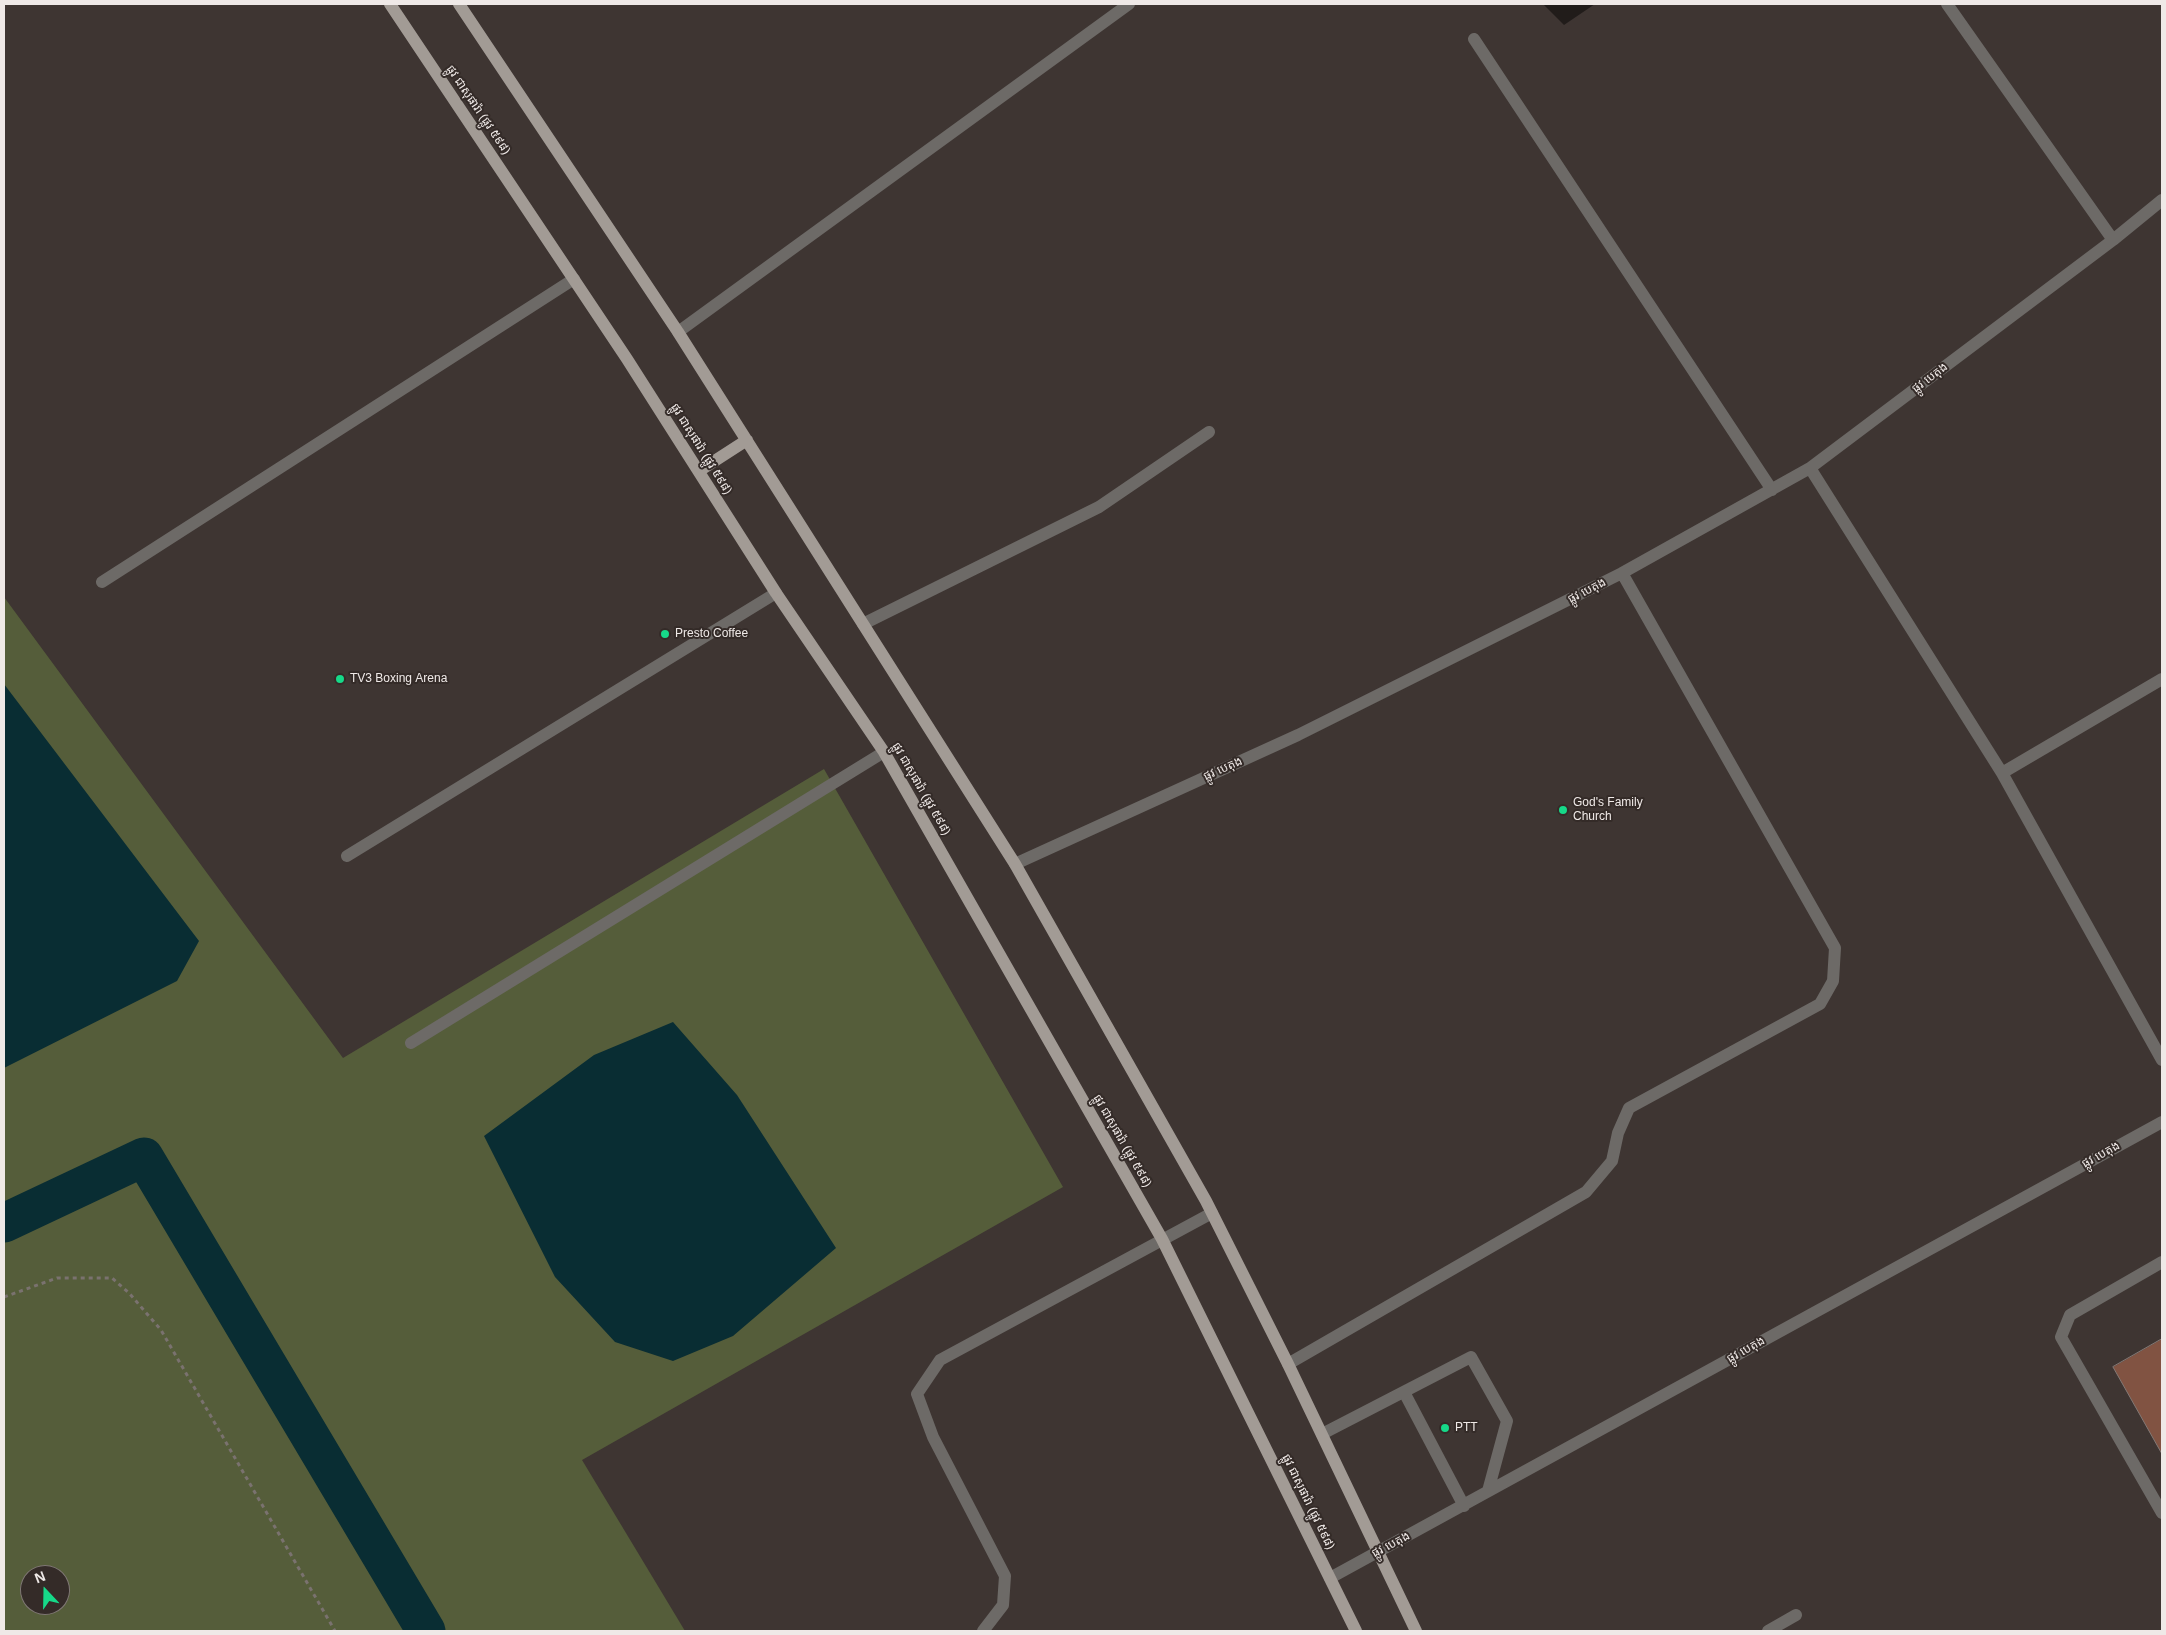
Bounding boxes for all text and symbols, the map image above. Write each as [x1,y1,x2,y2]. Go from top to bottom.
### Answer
street label: ផ្លូវ ជាសុផារ៉ា (ផ្លូវ ៥៩៨) [443,63,513,157]
street label: ផ្លូវ បេតុង [1909,360,1951,396]
street label: ផ្លូវ ជាសុផារ៉ា (ផ្លូវ ៥៩៨) [667,401,735,497]
street label: ផ្លូវ បេតុង [1565,575,1609,607]
place label: Presto Coffee [675,627,748,641]
marker: Presto Coffee [659,628,671,640]
place label: TV3 Boxing Arena [350,672,447,686]
marker: TV3 Boxing Arena [334,673,346,685]
street label: ផ្លូវ ជាសុផារ៉ា (ផ្លូវ ៥៩៨) [889,740,953,838]
street label: ផ្លូវ បេតុង [1201,754,1245,784]
place label: God's Family Church [1573,796,1643,824]
marker: God's Family Church [1557,804,1569,816]
street label: ផ្លូវ ជាសុផារ៉ា (ផ្លូវ ៥៩៨) [1090,1092,1154,1190]
street label: ផ្លូវ បេតុង [2080,1139,2122,1171]
street label: ផ្លូវ បេតុង [1725,1334,1767,1366]
place label: PTT [1455,1421,1478,1435]
marker: PTT [1439,1422,1451,1434]
street label: ផ្លូវ ជាសុផារ៉ា (ផ្លូវ ៥៩៨) [1279,1452,1337,1552]
street label: ផ្លូវ បេតុង [1369,1529,1413,1561]
north arrow [20,1565,70,1615]
text: N [32,1568,48,1586]

